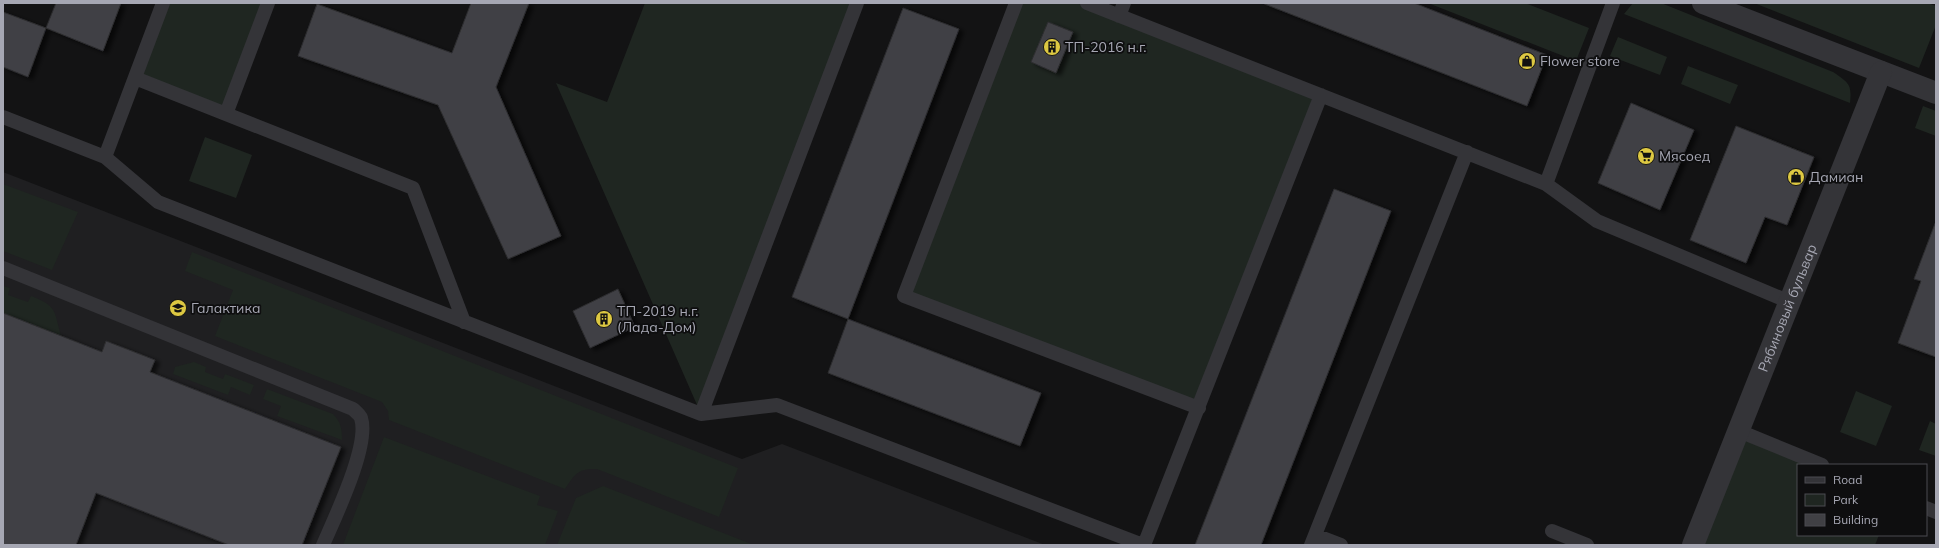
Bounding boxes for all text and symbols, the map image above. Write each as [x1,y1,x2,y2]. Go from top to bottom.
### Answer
building icon: ТП-2016 н.г. [1042,37,1062,57]
place label: ТП-2016 н.г. [1065,38,1146,56]
shop icon: Flower store [1517,51,1537,71]
place label: Flower store [1540,52,1620,70]
supermarket icon: Мясоед [1636,146,1656,166]
place label: Мясоед [1659,147,1711,165]
shop icon: Дамиан [1786,167,1806,187]
place label: Дамиан [1809,168,1863,186]
street label: Рябиновый бульвар [1754,241,1821,375]
school or university icon: Галактика [168,298,188,318]
place label: Галактика [191,299,260,317]
place label: ТП-2019 н.г. (Лада-Дом) [617,302,698,336]
building icon: ТП-2019 н.г. (Лада-Дом) [594,309,614,329]
legend [1797,464,1927,536]
text: Road [1833,472,1862,487]
text: Park [1833,492,1859,507]
text: Building [1833,512,1878,527]

